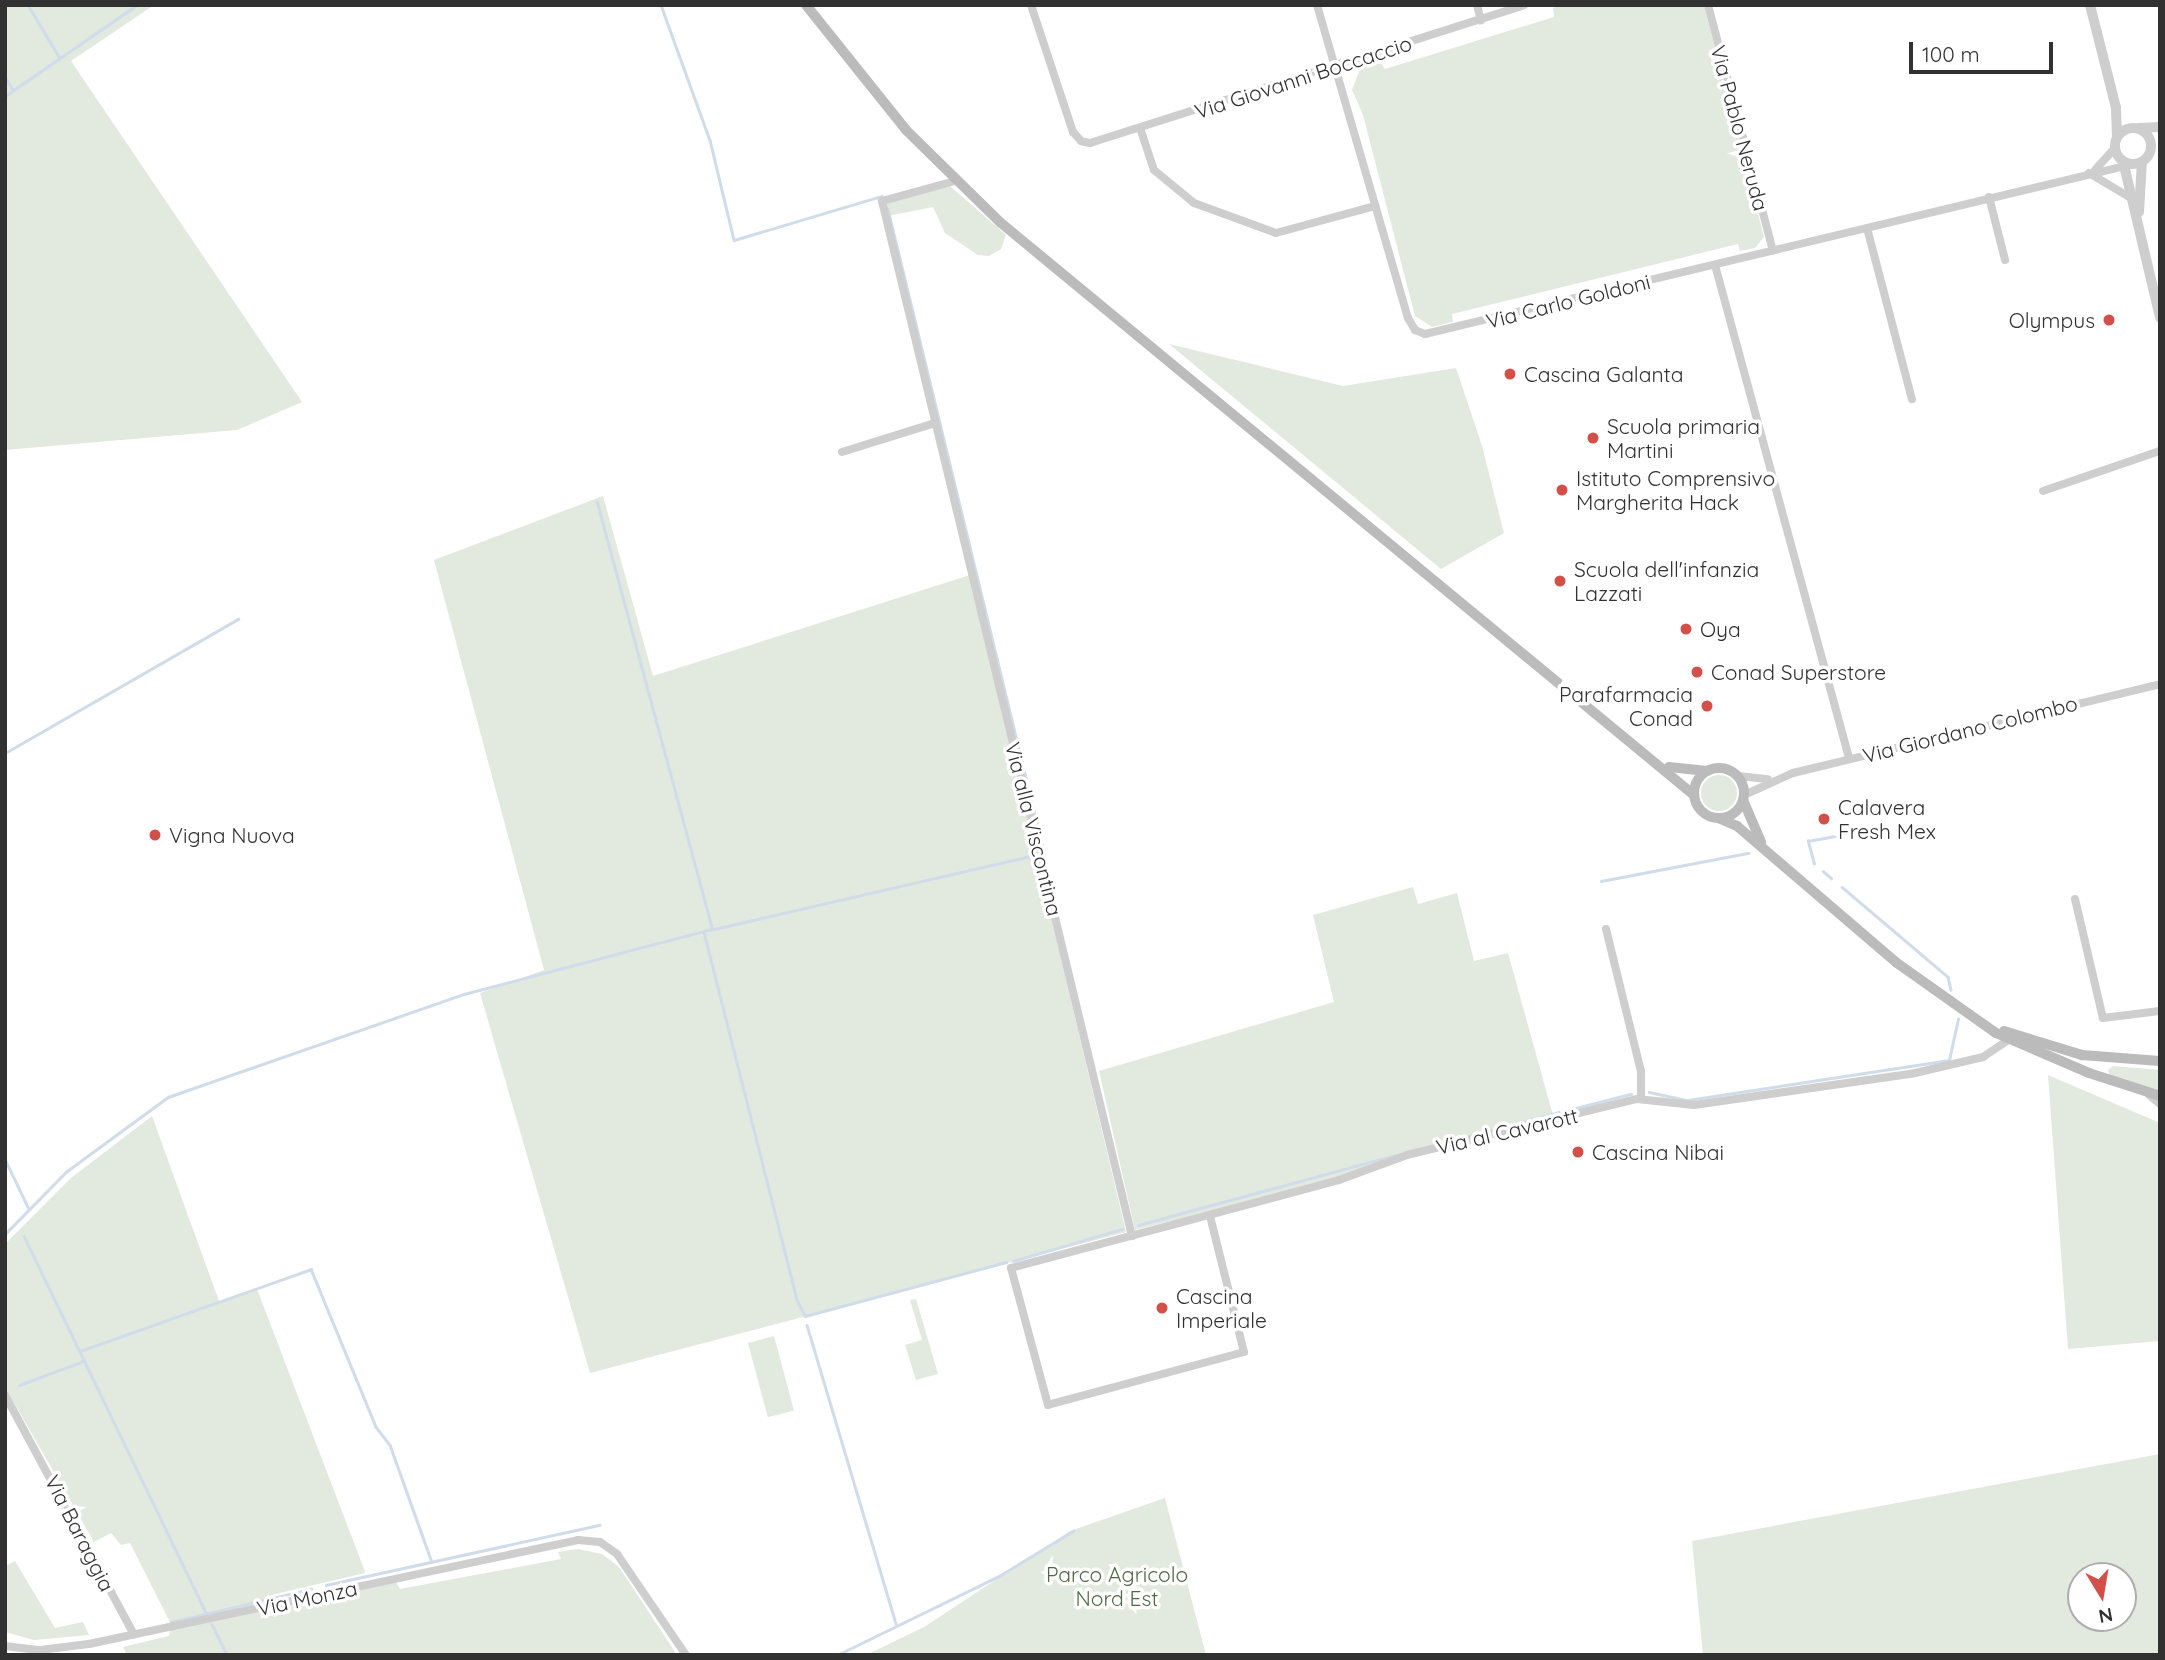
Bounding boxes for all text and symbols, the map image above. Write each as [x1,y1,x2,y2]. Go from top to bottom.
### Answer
scale bar [1913,28,2056,72]
street label: Via Giovanni Boccaccio [1191,30,1415,124]
text: 100 m [1922,41,1980,67]
street label: Via Pablo Neruda [1706,42,1774,214]
street label: Via Carlo Goldoni [1483,268,1653,334]
place label: Olympus [2009,307,2095,333]
marker: Olympus [2101,312,2117,328]
place label: Cascina Galanta [1524,361,1683,387]
marker: Cascina Galanta [1502,366,1518,382]
place label: Scuola primaria Martini [1607,413,1760,463]
marker: Scuola primaria Martini [1585,430,1601,446]
place label: Istituto Comprensivo Margherita Hack [1576,465,1775,515]
marker: Istituto Comprensivo Margherita Hack [1554,482,1570,498]
place label: Scuola dell'infanzia Lazzati [1574,556,1759,606]
marker: Scuola dell'infanzia Lazzati [1552,573,1568,589]
place label: Oya [1700,616,1741,642]
marker: Oya [1678,621,1694,637]
place label: Conad Superstore [1711,659,1886,685]
marker: Conad Superstore [1689,664,1705,680]
place label: Parafarmacia Conad [1559,681,1693,731]
street label: Via Giordano Colombo [1860,690,2080,768]
marker: Parafarmacia Conad [1699,698,1715,714]
street label: Via alla Viscontina [1000,739,1068,919]
place label: Calavera Fresh Mex [1838,794,1936,844]
marker: Calavera Fresh Mex [1816,811,1832,827]
place label: Vigna Nuova [169,822,295,848]
marker: Vigna Nuova [147,827,163,843]
street label: Via al Cavarott [1434,1102,1580,1160]
place label: Cascina Nibai [1592,1139,1724,1165]
marker: Cascina Nibai [1570,1144,1586,1160]
place label: Cascina Imperiale [1176,1283,1267,1333]
marker: Cascina Imperiale [1154,1300,1170,1316]
street label: Via Baraggia [40,1471,120,1595]
park label: Parco Agricolo Nord Est [1046,1561,1188,1611]
north arrow [2067,1562,2137,1632]
street label: Via Monza [255,1575,359,1621]
text: N [2096,1603,2115,1629]

